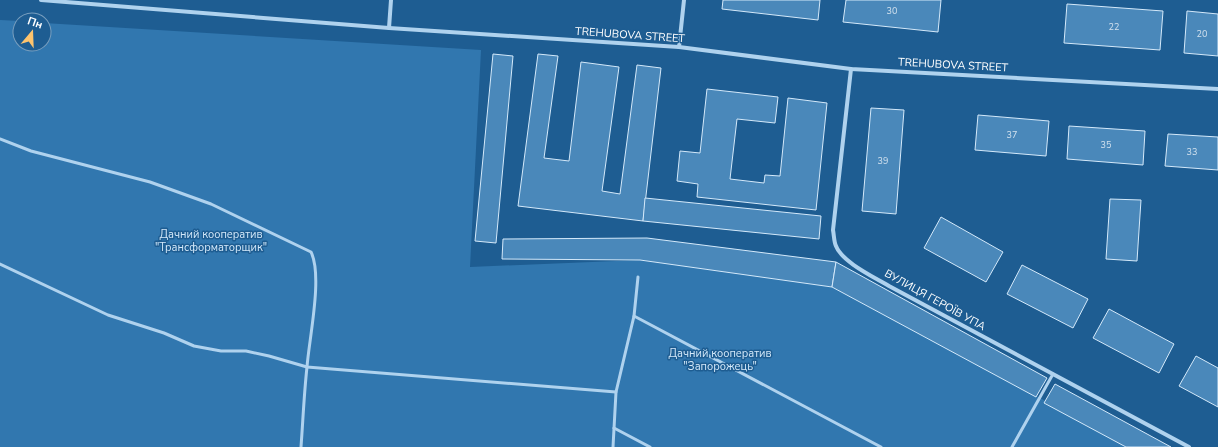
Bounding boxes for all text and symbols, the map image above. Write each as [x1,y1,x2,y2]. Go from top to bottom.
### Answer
house number: 30 [887,5,897,17]
north arrow [12,12,52,52]
text: Пн [26,13,45,33]
house number: 22 [1109,21,1119,33]
street label: TREHUBOVA STREET [575,24,686,46]
house number: 20 [1197,28,1207,40]
street label: TREHUBOVA STREET [898,55,1009,75]
house number: 37 [1007,129,1017,141]
house number: 35 [1101,139,1111,151]
house number: 33 [1187,146,1197,158]
house number: 39 [878,155,888,167]
park label: Дачний кооператив "Трансформаторщик" [155,227,267,255]
street label: ВУЛИЦЯ ГЕРОЇВ УПА [882,266,988,334]
park label: Дачний кооператив "Запорожець" [668,346,772,374]

